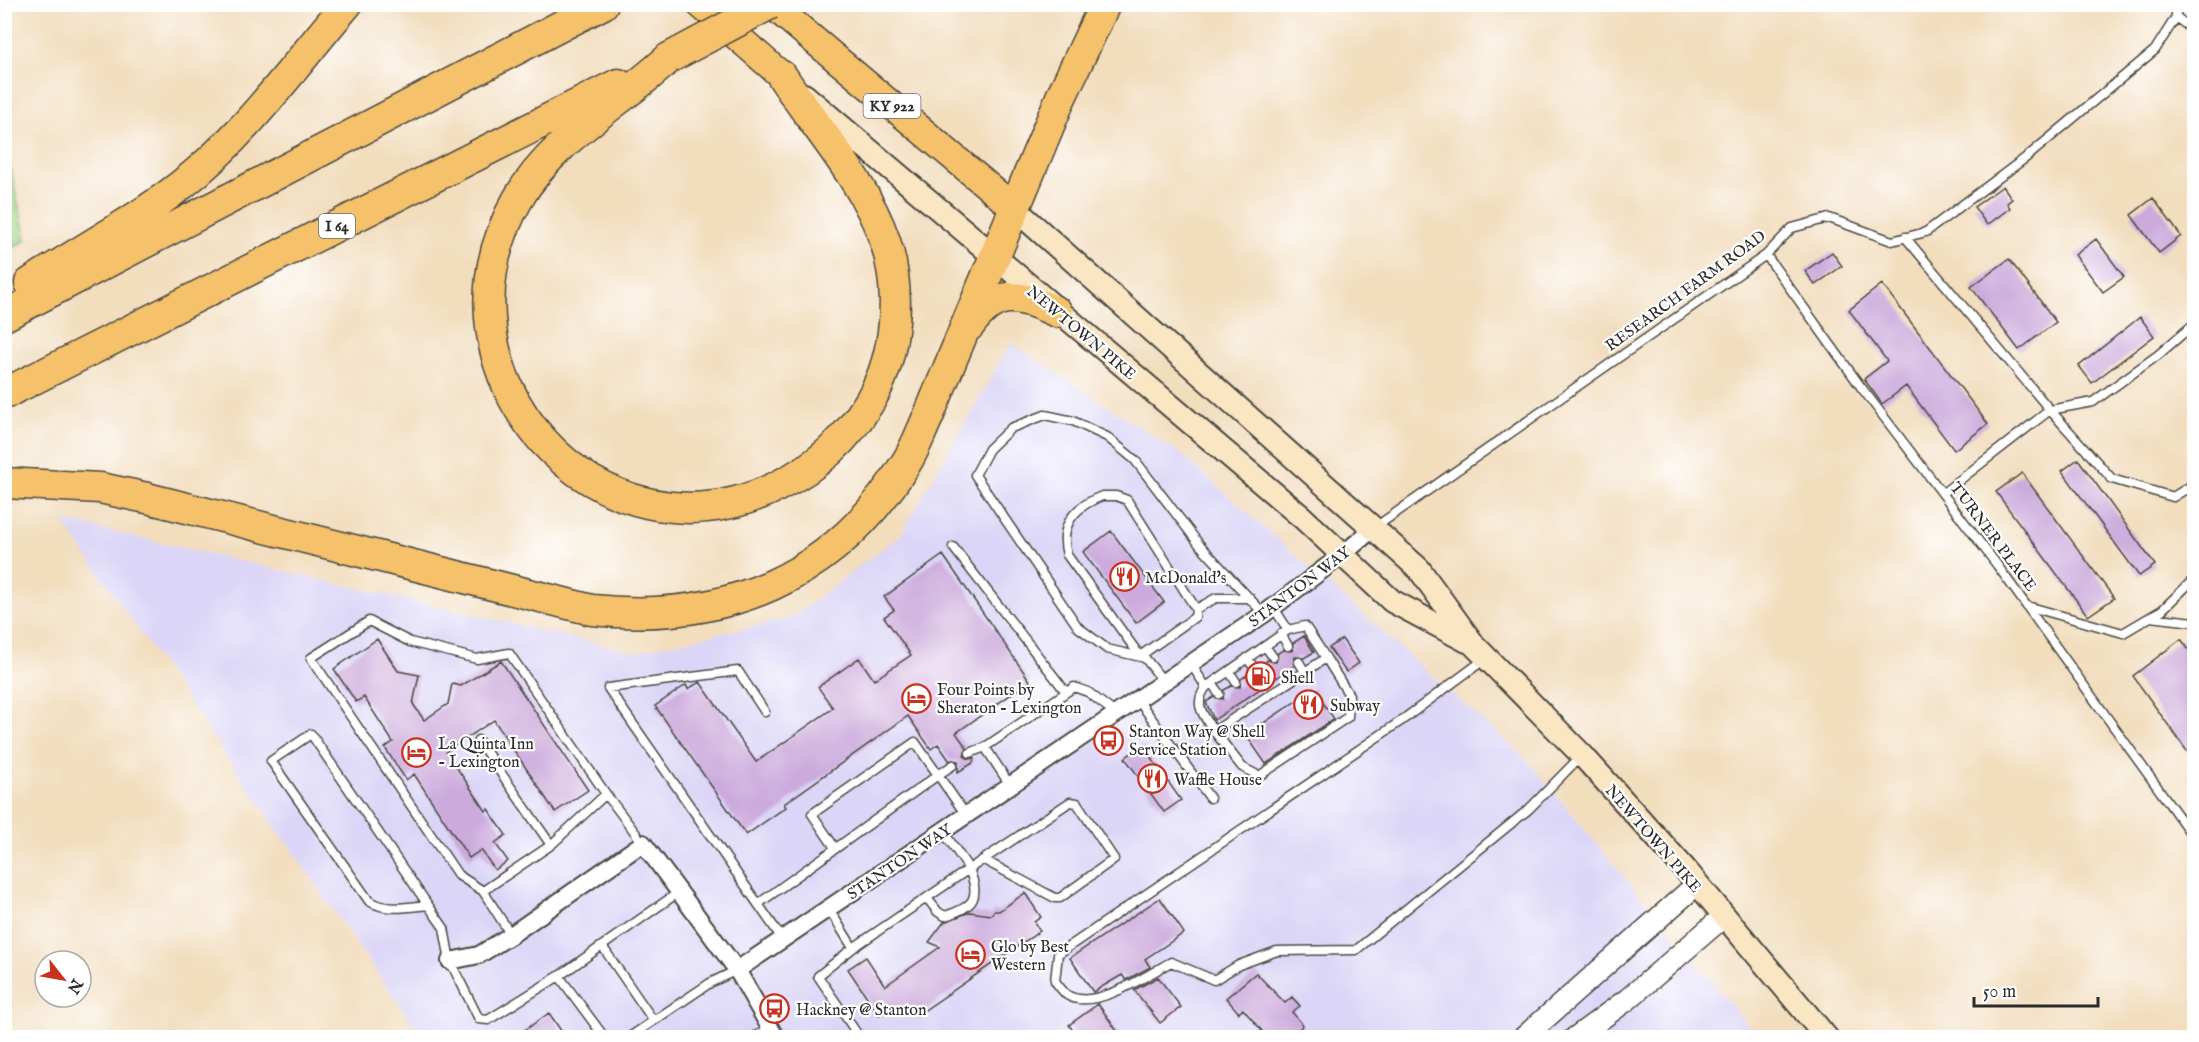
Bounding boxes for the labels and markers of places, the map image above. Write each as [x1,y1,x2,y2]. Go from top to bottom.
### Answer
restaurant icon: McDonald's [1108,561,1140,593]
place label: McDonald's [1145,569,1227,589]
fuel station icon: Shell [1244,661,1276,693]
place label: Shell [1281,669,1314,689]
place label: Four Points by Sheraton - Lexington [937,681,1082,719]
hotel icon: Four Points by Sheraton - Lexington [900,682,932,714]
restaurant icon: Subway [1293,689,1325,721]
place label: Subway [1330,697,1380,717]
place label: Stanton Way @ Shell Service Station [1129,723,1265,761]
bus stop icon: Stanton Way @ Shell Service Station [1092,724,1124,756]
place label: La Quinta Inn - Lexington [438,735,534,773]
hotel icon: La Quinta Inn - Lexington [401,736,433,768]
restaurant icon: Waffle House [1137,763,1169,795]
place label: Waffle House [1174,771,1262,791]
place label: Glo by Best Western [991,938,1069,976]
hotel icon: Glo by Best Western [954,939,986,971]
bus stop icon: Hackney @ Stanton [759,993,791,1025]
place label: Hackney @ Stanton [796,1001,927,1021]

